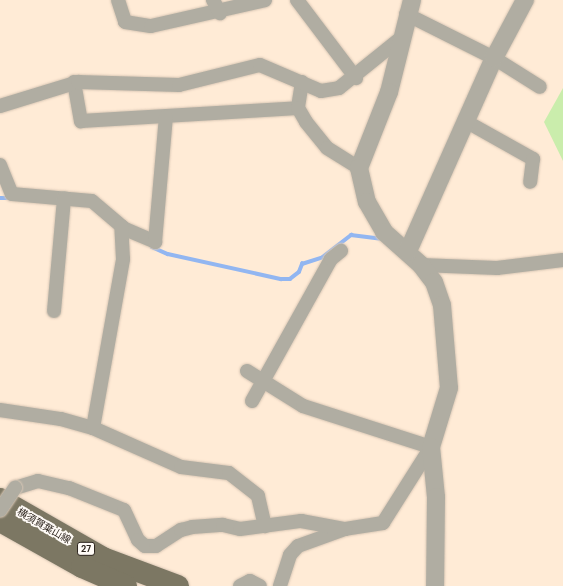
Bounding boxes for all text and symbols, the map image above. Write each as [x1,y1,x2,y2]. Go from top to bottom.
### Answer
street label: 横須賀葉山線 [15,506,73,546]
road number: 27 [77,542,95,556]

